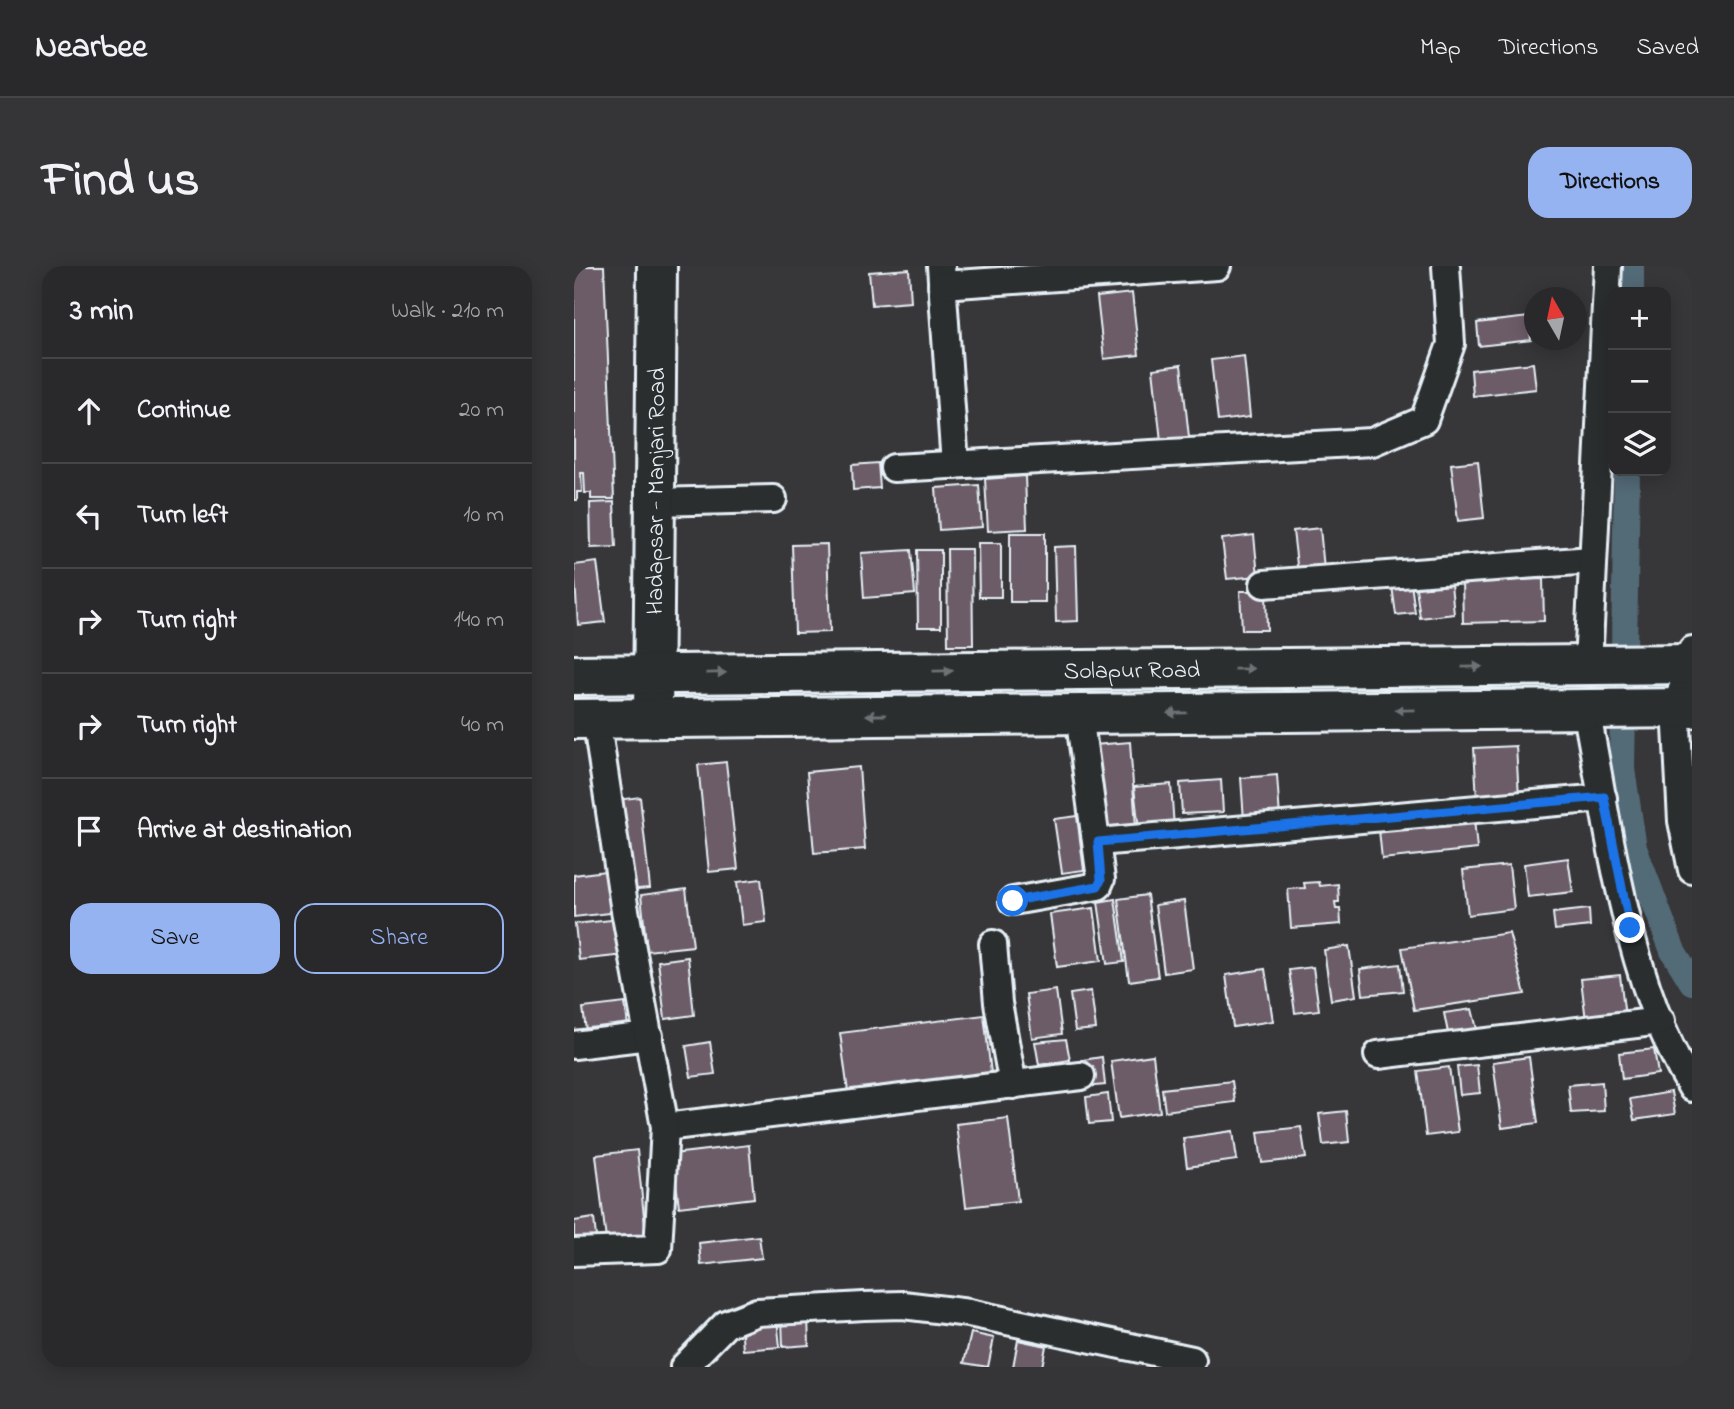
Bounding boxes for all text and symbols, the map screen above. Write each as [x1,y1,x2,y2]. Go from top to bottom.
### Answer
text: Nearbee [35,24,147,72]
text: Map [1420,31,1461,66]
text: Directions [1499,31,1598,66]
text: Saved [1636,31,1699,66]
text: Find us [42,146,199,218]
button: Directions [1528,147,1692,218]
north arrow [1524,287,1587,350]
map controls [1608,287,1671,476]
button: + [1608,287,1671,350]
text: 3 min [70,290,133,334]
text: Walk · 210 m [391,295,504,328]
button: − [1608,350,1671,413]
street label: Hadapsar - Manjari Road [639,367,676,615]
icon: ahead [70,392,108,430]
text: Continue [137,392,230,430]
text: 20 m [459,394,504,427]
button: layers [1608,413,1671,476]
icon: left [70,497,108,535]
text: Turn left [137,497,228,535]
text: 10 m [463,499,504,532]
icon: right [70,602,108,640]
text: Turn right [137,602,237,640]
text: 140 m [454,604,504,637]
street label: Solapur Road [1064,654,1201,690]
one-way arrow [1461,661,1483,672]
one-way arrow [1233,663,1255,674]
one-way arrow [932,665,954,677]
one-way arrow [705,667,727,679]
one-way arrow [1394,705,1416,716]
icon: right [70,707,108,745]
text: Turn right [137,707,237,745]
one-way arrow [1166,707,1188,718]
text: 40 m [461,709,504,742]
one-way arrow [865,709,887,721]
icon: arrive [70,812,108,850]
text: Arrive at destination [137,812,352,850]
route start [997,885,1028,916]
button: Save [70,903,280,974]
button: Share [294,903,504,974]
route end [1614,912,1645,943]

